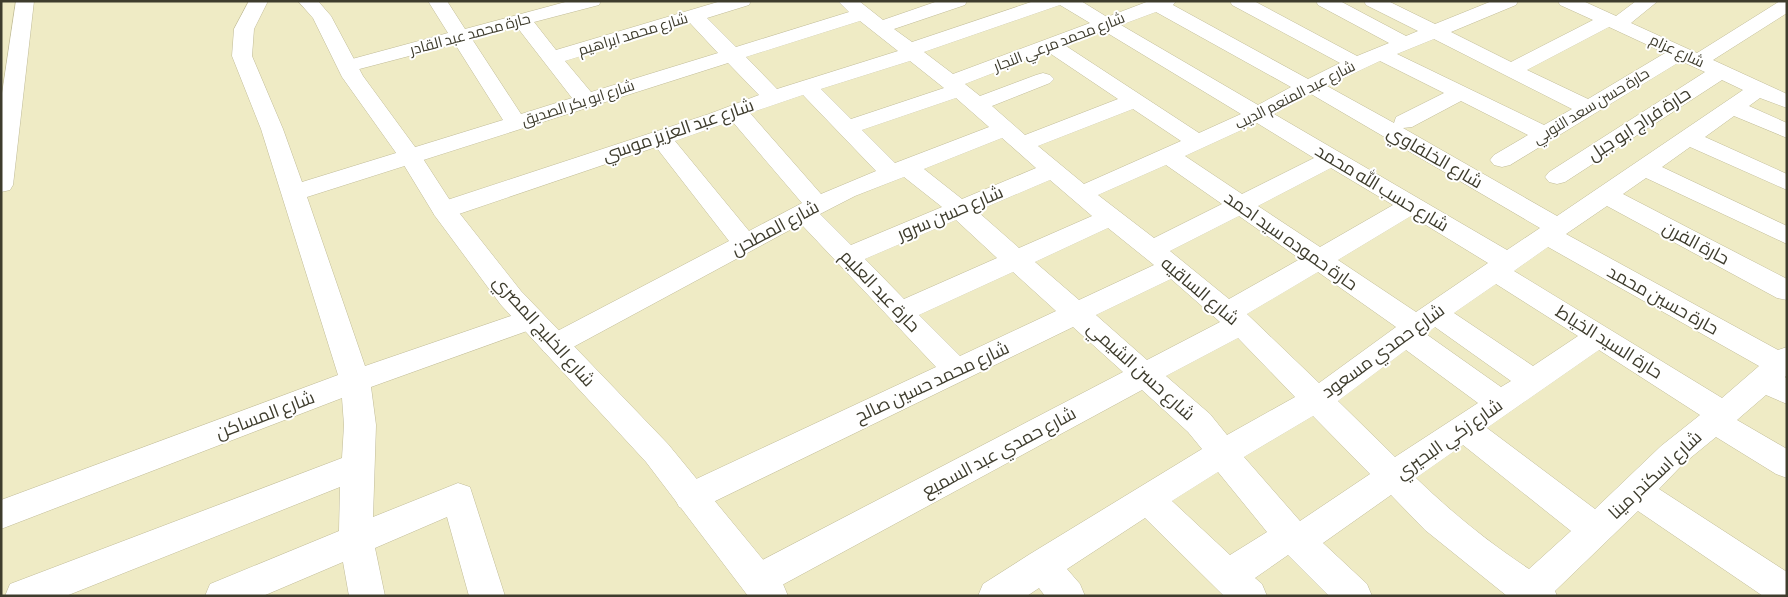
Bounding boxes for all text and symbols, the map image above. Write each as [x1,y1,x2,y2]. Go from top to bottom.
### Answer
street label: شارع محمد ابراهيم [576,10,691,61]
street label: شارع محمد مرعي النجار [990,10,1128,79]
street label: حارة محمد عبد القادر [407,11,532,59]
street label: شارع عزام [1646,31,1707,73]
street label: شارع عبد المنعم الديب [1232,58,1359,135]
street label: حارة حسن سعد النوبي [1530,66,1654,150]
street label: شارع ابو بكر الصديق [519,77,638,132]
street label: حارة فراج ابو جبل [1585,85,1695,166]
street label: شارع عبد العزيز موسي [600,96,757,168]
street label: شارع الخلفاوي [1382,123,1486,196]
street label: شارع حسب الله محمد [1311,139,1453,237]
street label: شارع حسن سرور [894,183,1007,247]
street label: حارة حموده سيد احمد [1220,189,1360,295]
street label: شارع المطحن [728,197,823,261]
street label: حارة الفرن [1659,219,1732,270]
street label: حارة عبد العليم [835,247,923,337]
street label: شارع الساقيه [1156,254,1242,331]
street label: حارة حسين محمد [1603,263,1721,340]
street label: شارع الخليج المصري [486,272,598,393]
street label: شارع حمدي مسعود [1319,301,1450,405]
street label: حارة السيد الخياط [1552,303,1665,384]
street label: شارع حسن الشيمي [1081,318,1198,427]
street label: شارع محمد حسين صالح [852,338,1013,428]
street label: شارع المساكن [213,388,318,445]
street label: شارع زكي البحيري [1392,396,1508,486]
street label: شارع حمدي عبد السميع [919,404,1081,505]
street label: شارع اسكندر مينا [1605,428,1707,525]

